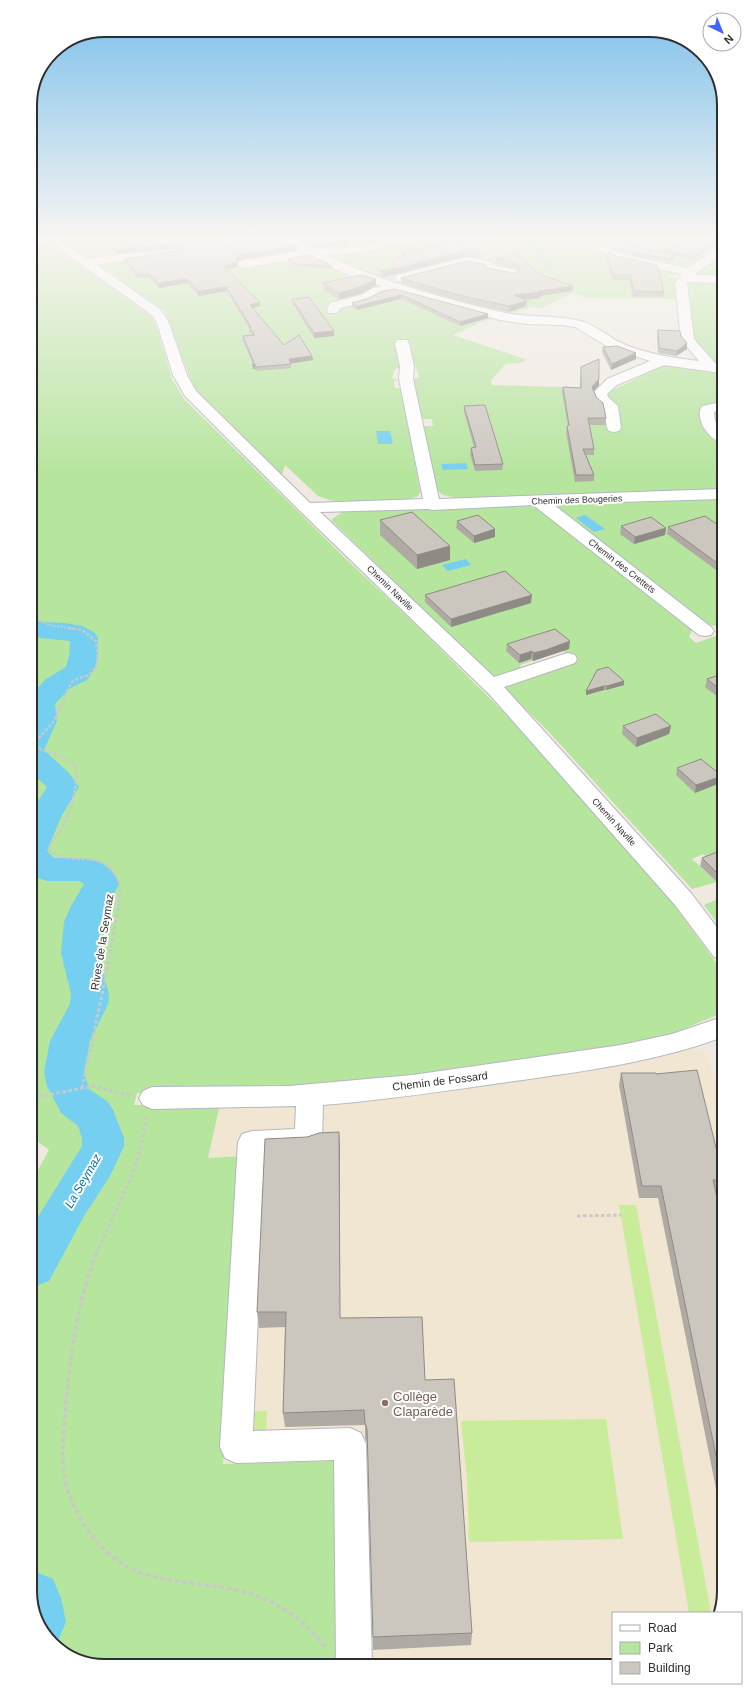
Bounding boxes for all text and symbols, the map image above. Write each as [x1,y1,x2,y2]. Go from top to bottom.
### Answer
north arrow [702,12,742,52]
text: N [722,32,736,46]
street label: Chemin des Bougeries [531,493,623,507]
street label: Chemin des Crettets [587,537,658,595]
street label: Chemin Naville [365,563,415,613]
street label: Chemin Naville [590,796,638,848]
street label: Rives de la Seymaz [88,893,116,991]
street label: Chemin de Fossard [392,1069,488,1093]
water label: La Seymaz [62,1152,104,1210]
place label: Collège Claparède [393,1389,453,1419]
marker: Collège Claparède [380,1398,390,1408]
legend [612,1612,742,1684]
text: Road [648,1621,677,1635]
text: Park [648,1641,674,1655]
text: Building [648,1661,691,1675]

